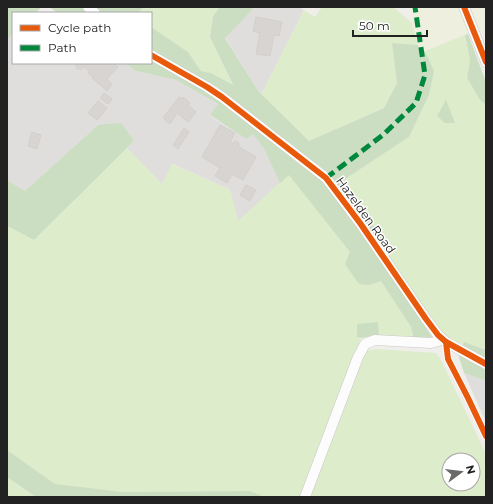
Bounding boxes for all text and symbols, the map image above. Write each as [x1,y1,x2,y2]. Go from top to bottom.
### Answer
legend [12,12,152,64]
scale bar [353,12,427,38]
text: 50 m [359,18,390,33]
text: Cycle path [48,20,111,35]
text: Path [48,40,77,55]
street label: Hazelden Road [333,174,399,256]
north arrow [441,452,481,492]
text: N [463,463,479,476]

